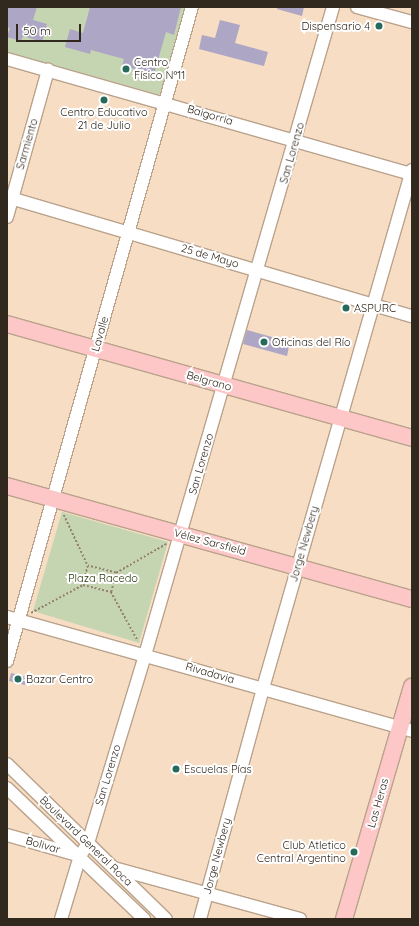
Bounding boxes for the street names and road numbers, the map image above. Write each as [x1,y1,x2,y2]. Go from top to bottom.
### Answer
street label: Baigorria [186,102,234,128]
street label: Sarmiento [13,117,41,171]
street label: San Lorenzo [277,121,307,185]
street label: 25 de Mayo [180,241,240,271]
street label: Lavalle [89,315,111,353]
street label: Belgrano [185,368,233,394]
street label: San Lorenzo [186,432,216,496]
street label: Jorge Newbery [287,504,321,584]
street label: Vélez Sarsfield [173,526,247,558]
street label: Rivadavia [184,660,236,686]
street label: San Lorenzo [92,743,124,807]
street label: Las Heras [365,777,391,829]
street label: Boulevard General Roca [37,793,135,889]
street label: Jorge Newbery [200,816,234,896]
street label: Bolivar [24,834,62,856]

